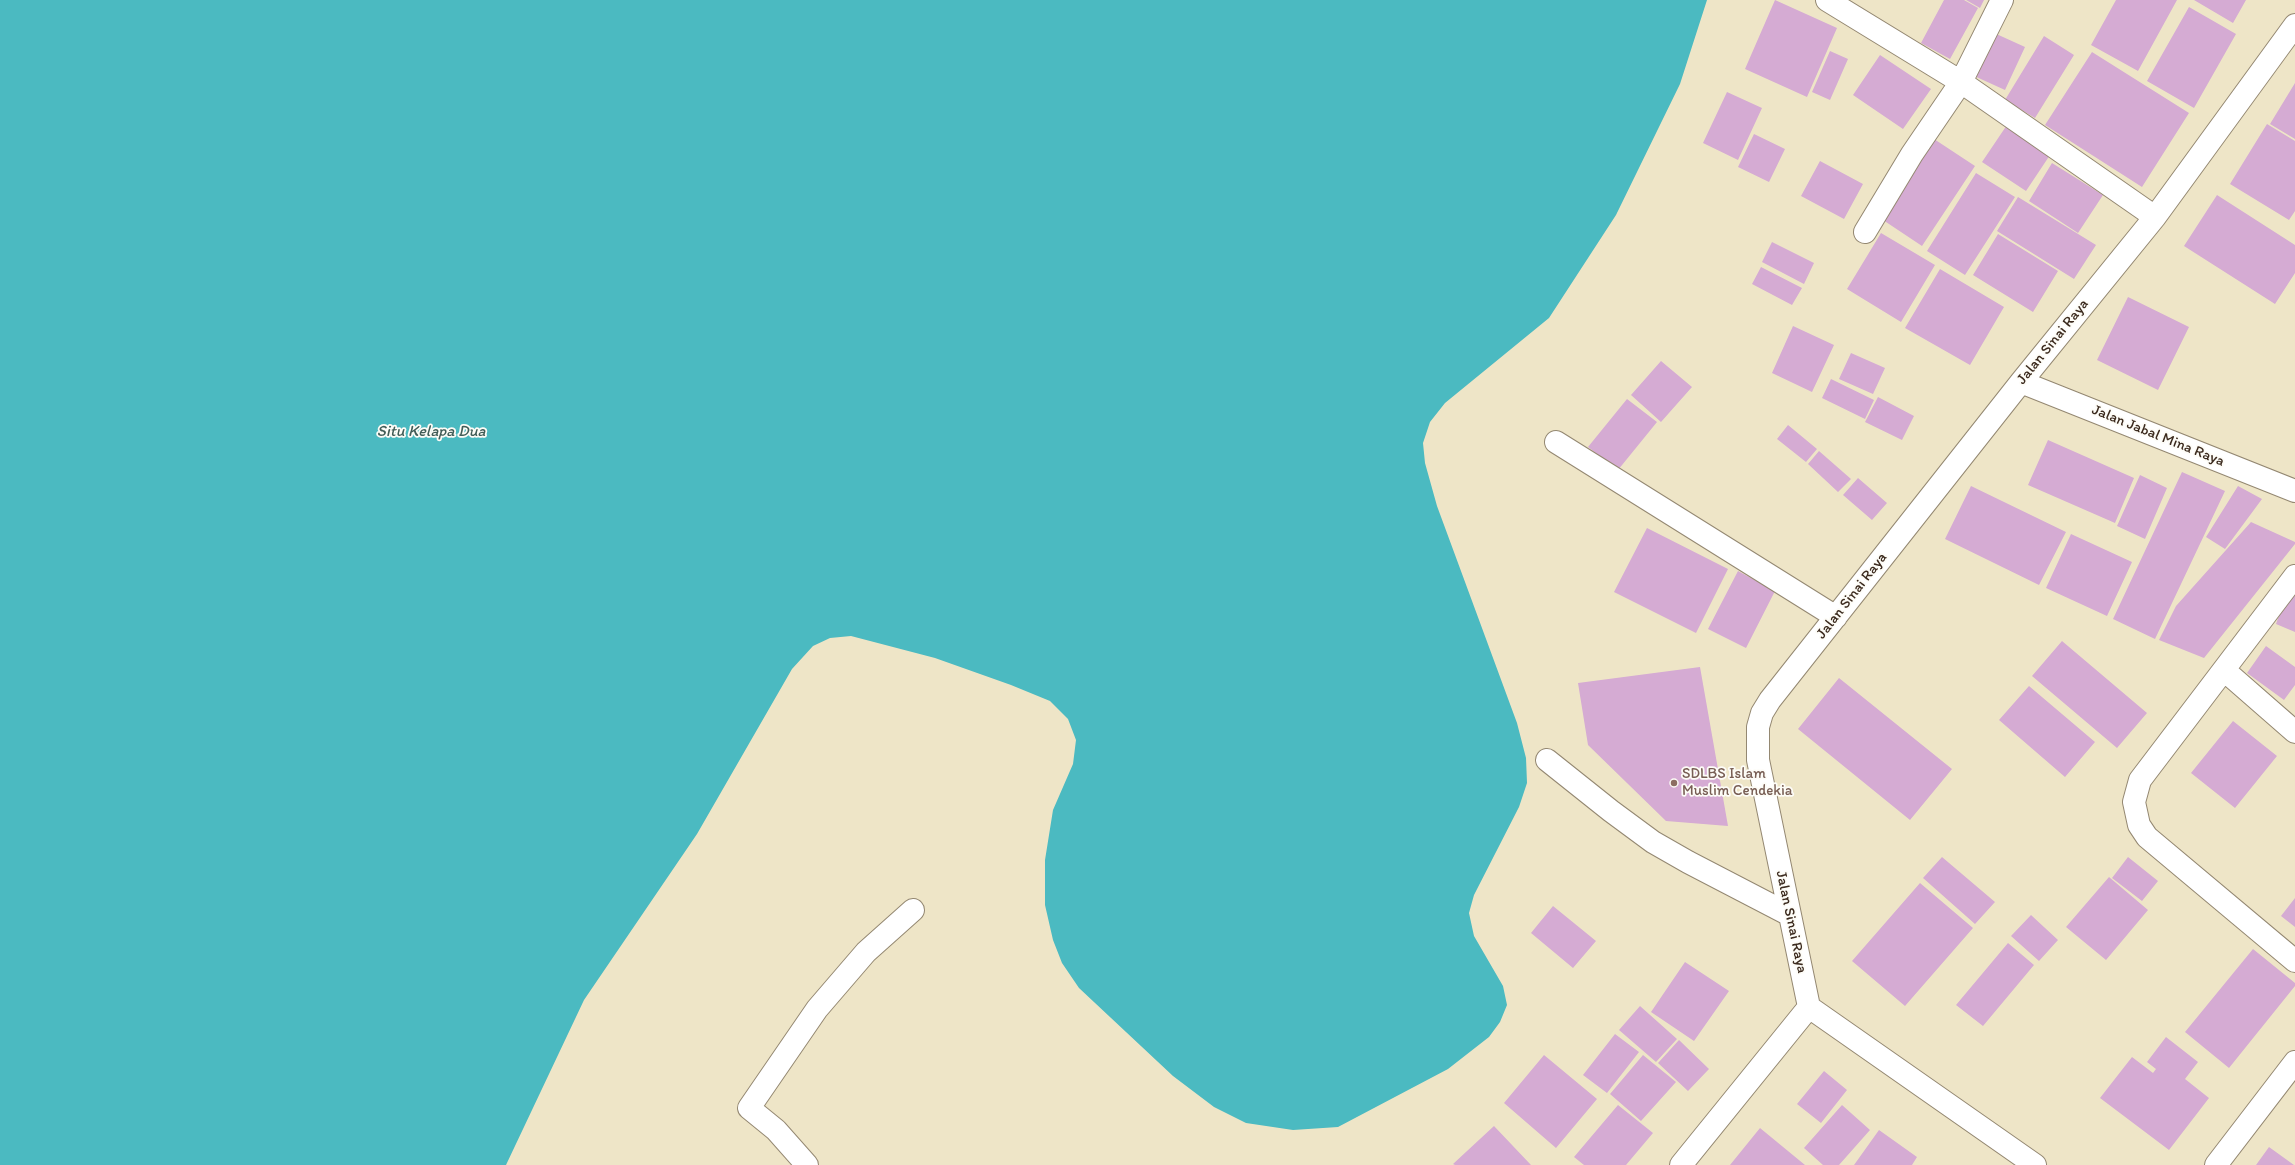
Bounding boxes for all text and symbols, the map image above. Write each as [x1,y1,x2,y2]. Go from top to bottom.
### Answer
street label: Jalan Sinai Raya [2013,296,2093,388]
street label: Jalan Jabal Mina Raya [2089,401,2227,471]
water label: Situ Kelapa Dua [377,422,485,442]
street label: Jalan Sinai Raya [1813,549,1891,643]
place label: SDLBS Islam Muslim Cendekia [1682,765,1793,800]
marker: SDLBS Islam Muslim Cendekia [1669,778,1679,788]
street label: Jalan Sinai Raya [1771,869,1811,975]

